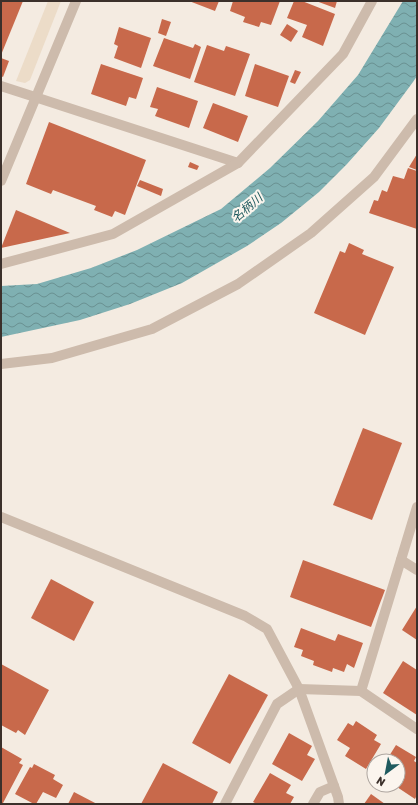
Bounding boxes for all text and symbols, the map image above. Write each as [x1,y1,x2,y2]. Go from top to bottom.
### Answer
water label: 名柄川 [229,190,267,225]
north arrow [366,753,406,793]
text: N [374,773,388,789]

